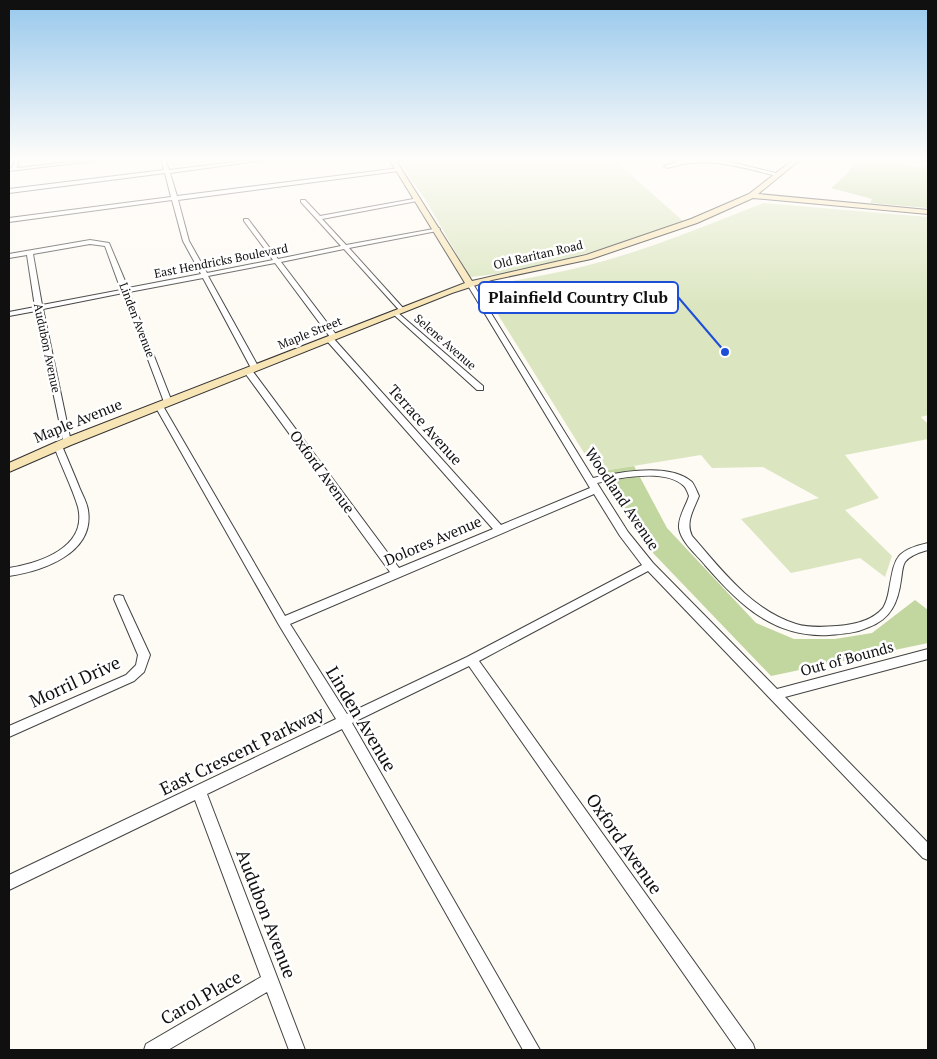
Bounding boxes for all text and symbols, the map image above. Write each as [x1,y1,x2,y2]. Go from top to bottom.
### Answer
street label: Old Raritan Road [492,237,584,272]
street label: East Hendricks Boulevard [153,240,289,281]
street label: Linden Avenue [116,280,159,359]
callout: Plainfield Country Club [479,282,678,313]
text: Plainfield Country Club [488,286,668,308]
street label: Audubon Avenue [31,302,64,394]
street label: Selene Avenue [411,311,479,373]
street label: Maple Street [276,313,345,352]
street label: Terrace Avenue [384,380,467,469]
street label: Maple Avenue [30,393,125,447]
street label: Oxford Avenue [286,426,360,517]
street label: Woodland Avenue [581,443,665,554]
street label: Dolores Avenue [381,511,484,570]
street label: Out of Bounds [798,636,896,680]
street label: Morril Drive [25,650,124,713]
street label: Linden Avenue [321,661,403,776]
street label: East Crescent Parkway [155,699,328,800]
street label: Oxford Avenue [581,788,668,899]
street label: Audubon Avenue [231,846,303,982]
street label: Carol Place [156,964,245,1030]

